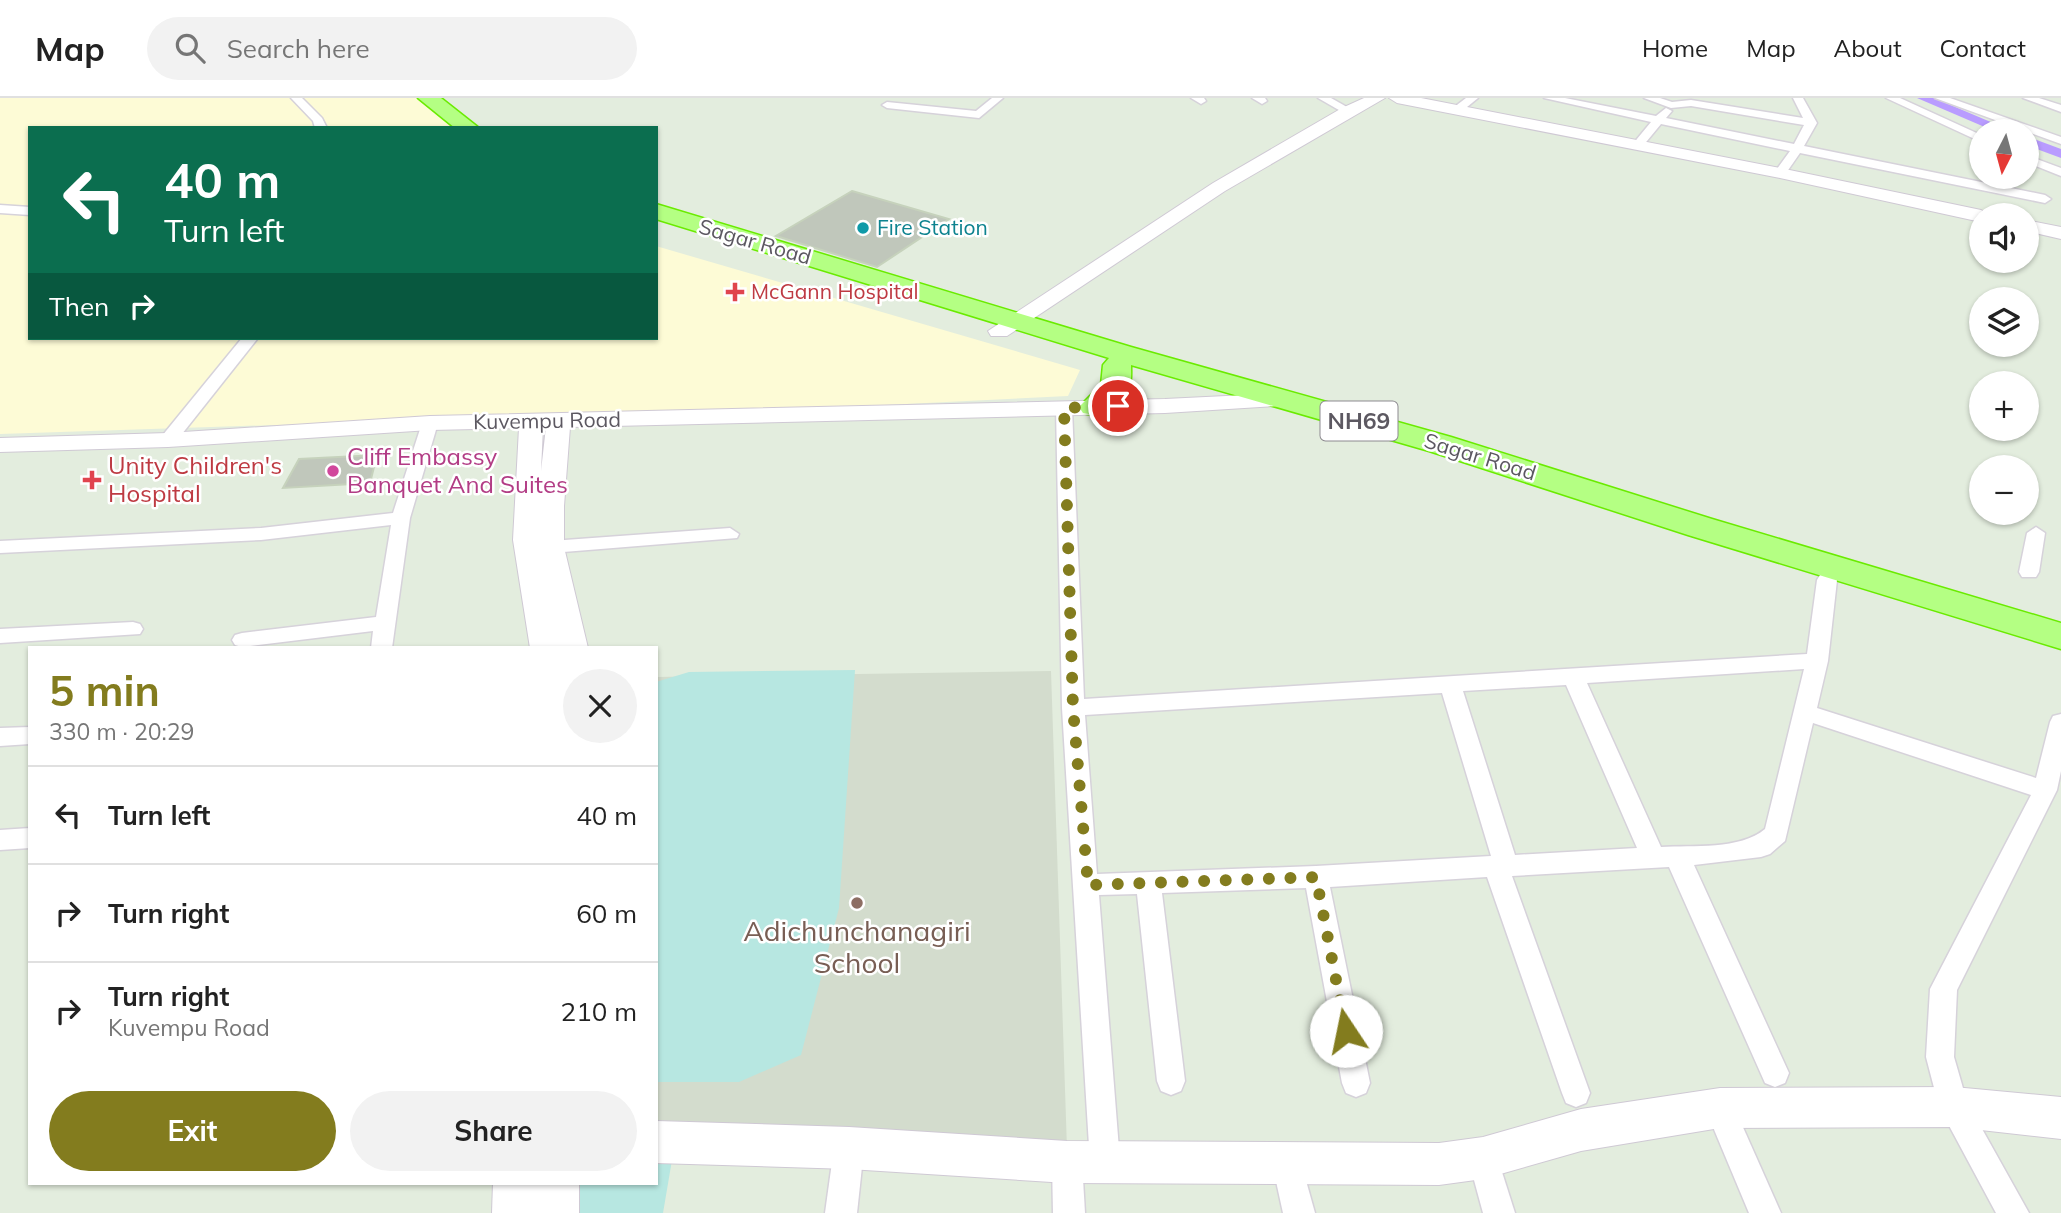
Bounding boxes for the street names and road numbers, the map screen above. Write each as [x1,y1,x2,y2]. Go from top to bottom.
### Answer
street label: Sagar Road [696,213,814,269]
road number: NH69 [1320,402,1398,440]
street label: Kuvempu Road [473,406,621,434]
street label: Sagar Road [1421,427,1539,485]

